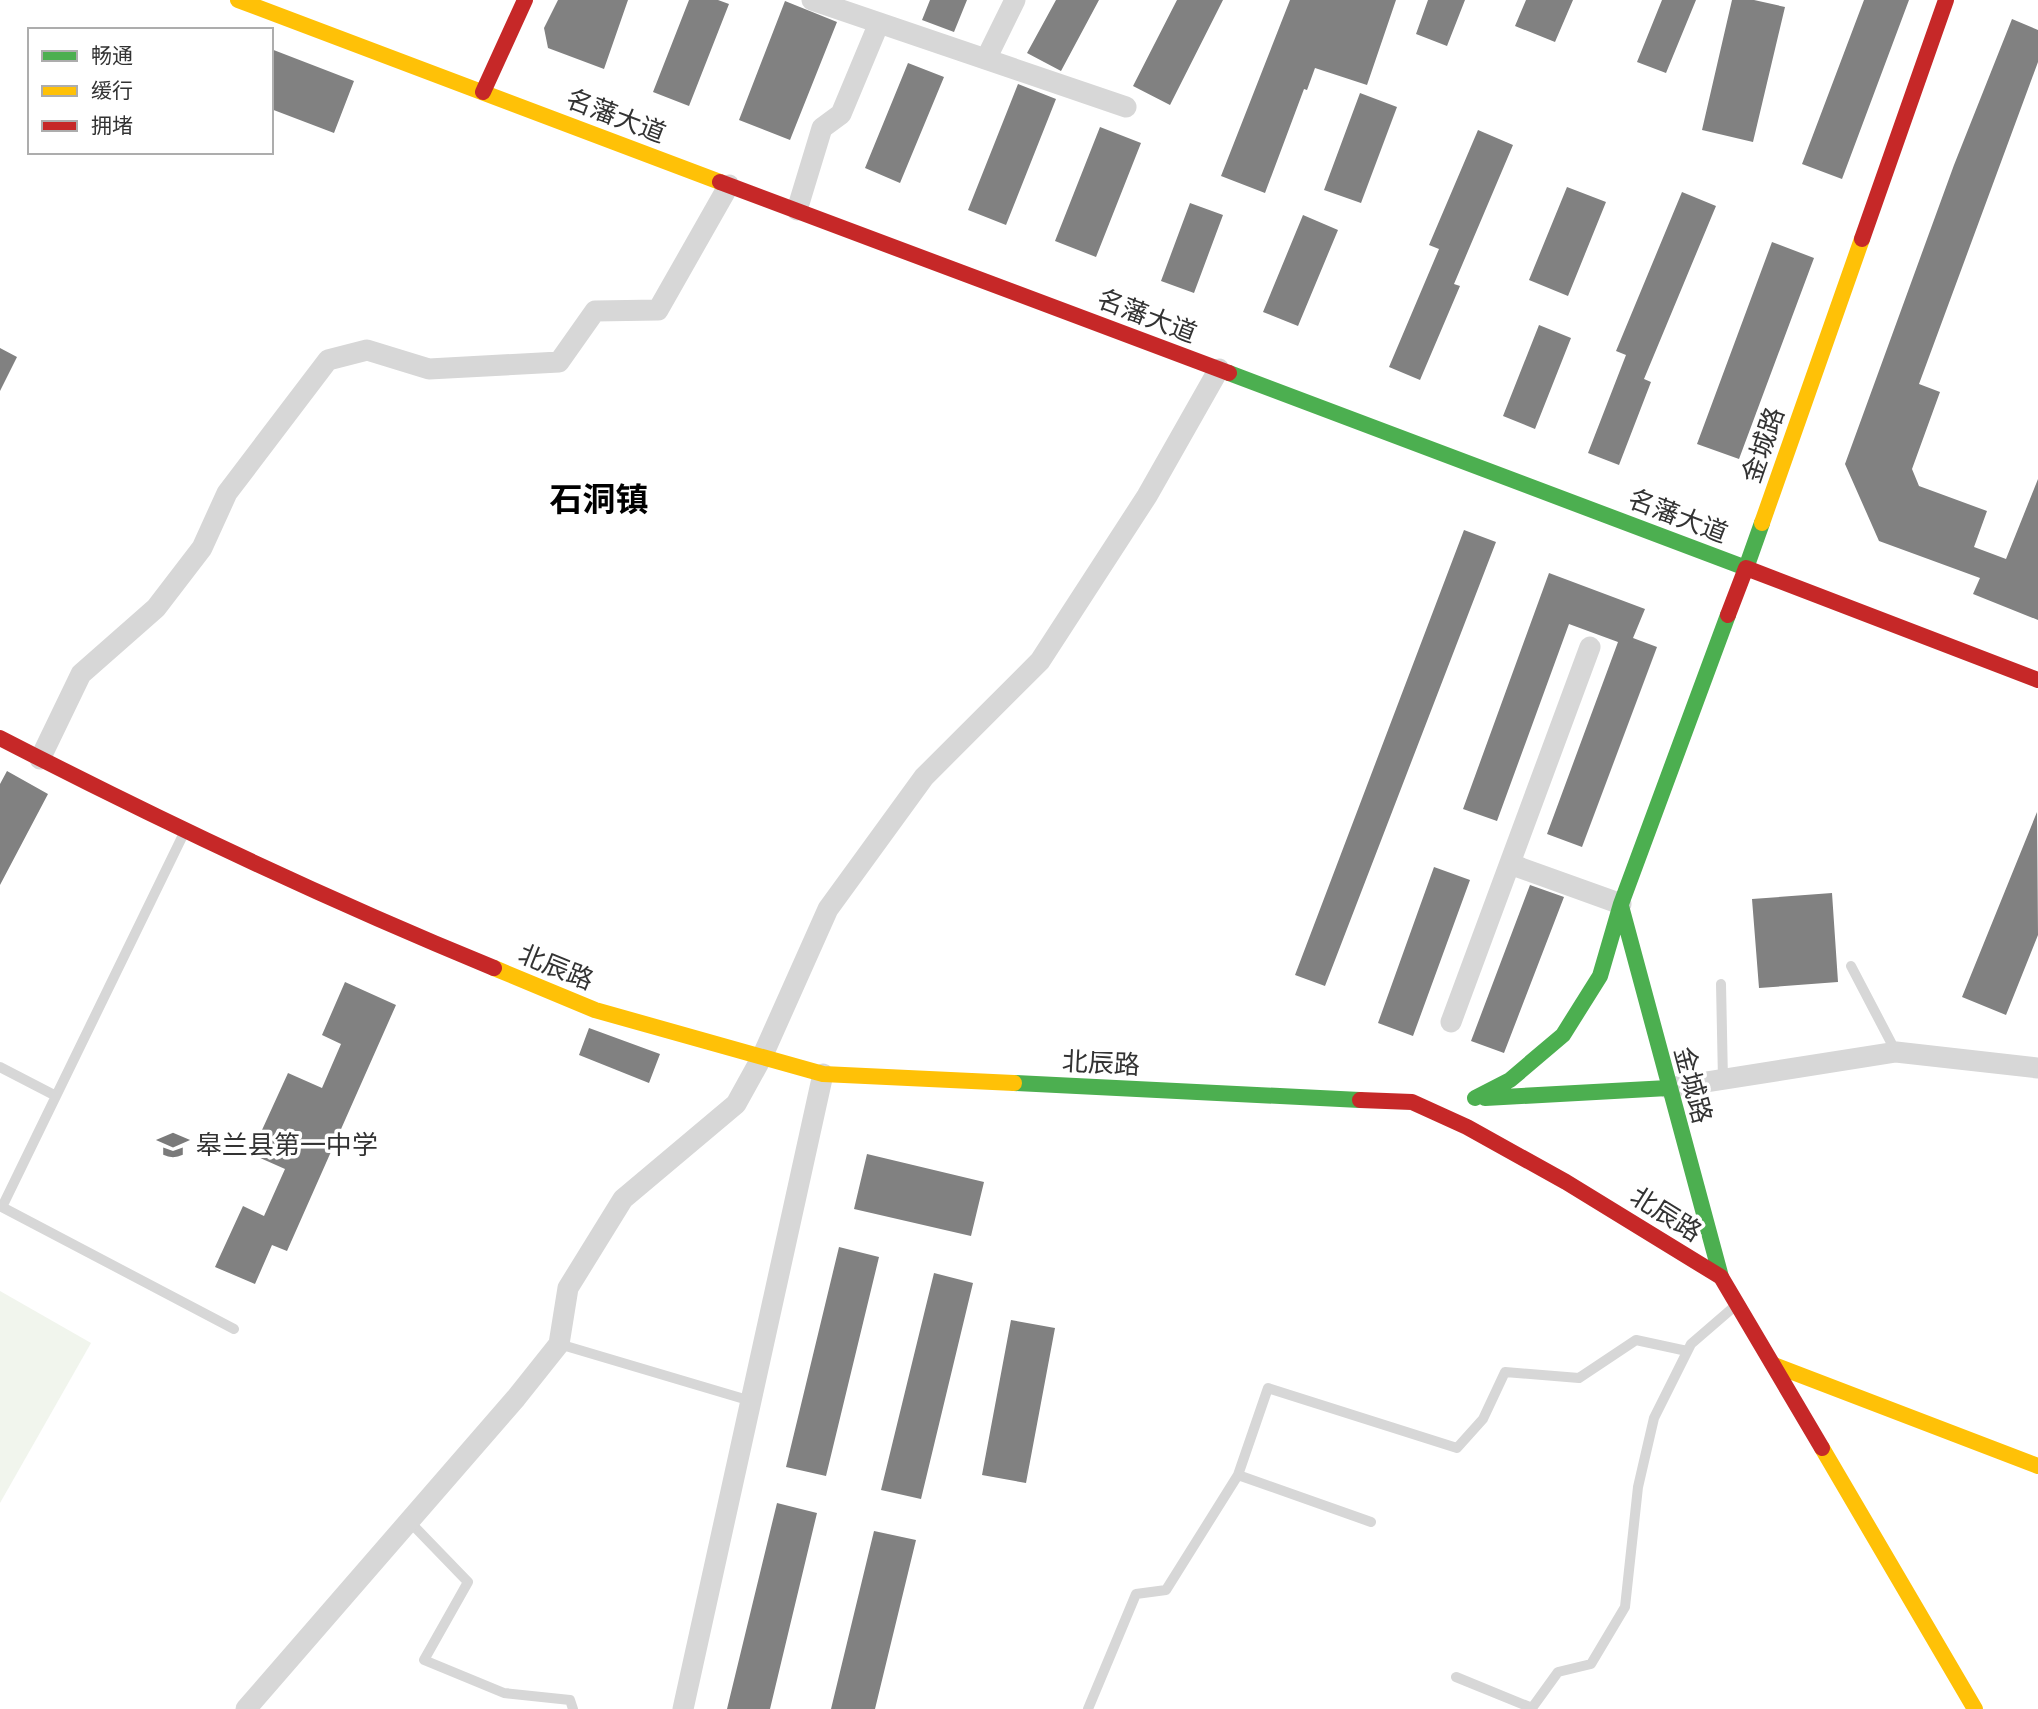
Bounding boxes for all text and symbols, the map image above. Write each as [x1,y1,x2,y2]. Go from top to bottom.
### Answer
legend [28,28,273,154]
text: 畅通 [91,44,133,68]
text: 缓行 [91,79,133,103]
street label: 名藩大道 [562,83,670,150]
text: 拥堵 [91,114,133,138]
street label: 名藩大道 [1093,283,1201,350]
street label: 金城路 [1736,403,1791,487]
district label: 石洞镇 [550,481,649,519]
street label: 名藩大道 [1624,483,1732,550]
street label: 北辰路 [514,938,598,996]
street label: 金城路 [1667,1043,1718,1127]
street label: 北辰路 [1061,1046,1141,1081]
school or university icon: 皋兰县第一中学 [156,1128,190,1162]
place label: 皋兰县第一中学 [196,1130,378,1161]
street label: 北辰路 [1624,1181,1707,1248]

